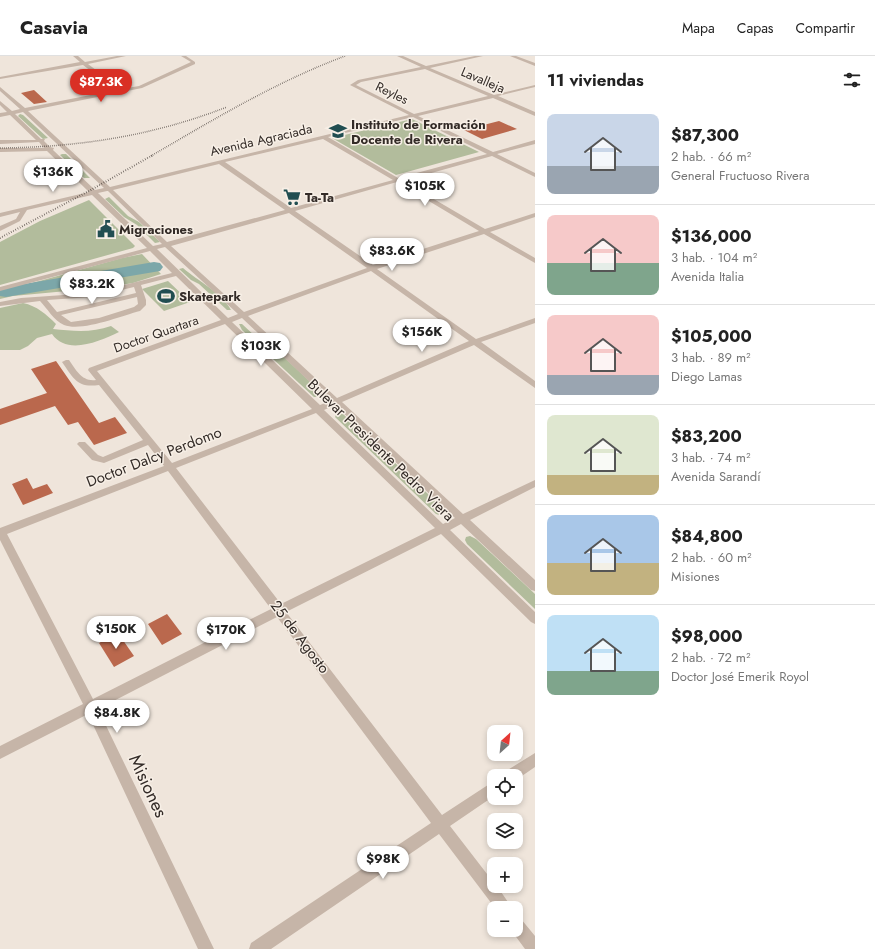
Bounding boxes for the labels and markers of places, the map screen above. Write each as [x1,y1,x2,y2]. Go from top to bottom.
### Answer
pin: $87.3K [68,69,134,103]
place label: Instituto de Formación Docente de Rivera [351,115,486,149]
school or university icon: Instituto de Formación Docente de Rivera [328,121,348,141]
pin: $136K [25,159,81,193]
pin: $105K [397,173,453,207]
supermarket icon: Ta-Ta [282,187,302,207]
place label: Ta-Ta [305,188,334,207]
public building icon: Migraciones [96,219,116,239]
place label: Migraciones [119,220,193,239]
pin: $83.6K [359,238,425,272]
pin: $83.2K [59,271,125,305]
sports icon: Skatepark [156,286,176,306]
place label: Skatepark [179,287,242,306]
pin: $156K [394,319,450,353]
pin: $103K [233,333,289,367]
pin: $150K [88,616,144,650]
pin: $170K [198,617,254,651]
pin: $84.8K [84,700,150,734]
pin: $98K [359,846,407,880]

